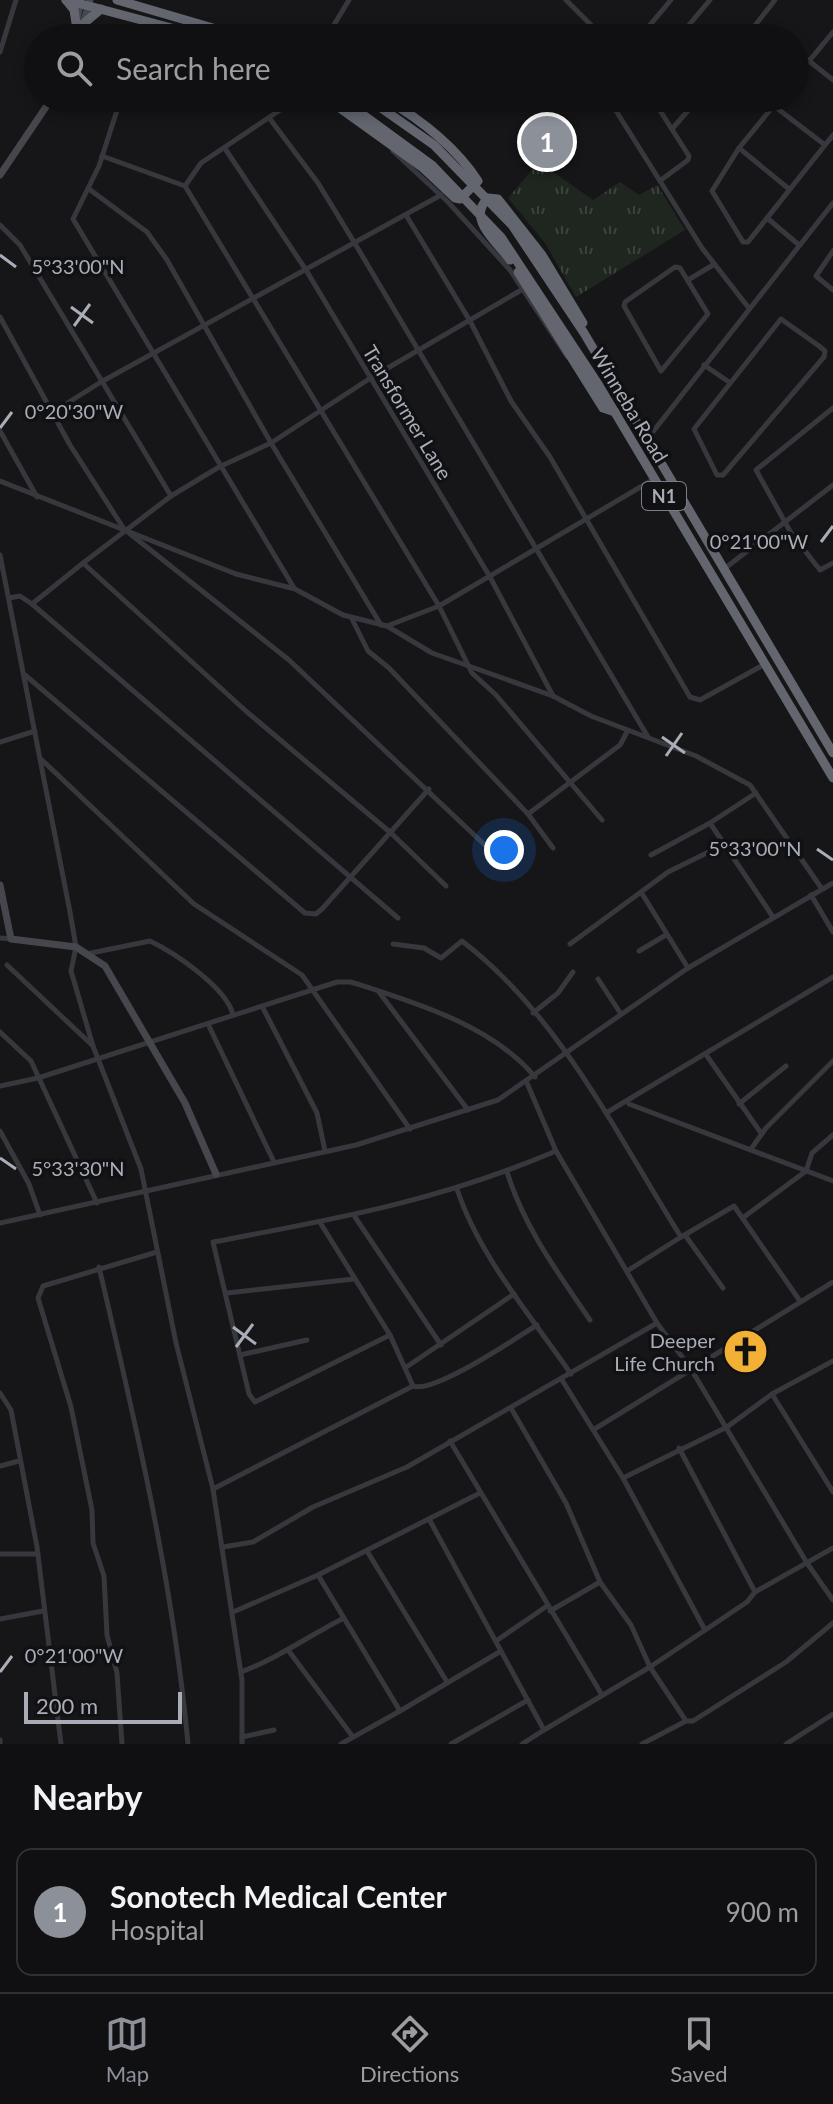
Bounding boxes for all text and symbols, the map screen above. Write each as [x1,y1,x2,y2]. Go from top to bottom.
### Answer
search box [24,24,809,112]
icon: search [52,46,96,90]
text: Search here [116,50,271,86]
pin: 1 [521,112,573,172]
text: 5°33'00"N [31,254,125,278]
street label: Transformer Lane [358,340,458,484]
street label: Winneba Road [587,344,673,466]
text: 0°20'30"W [25,399,124,423]
road number: N1 [642,482,686,510]
text: 0°21'00"W [710,529,809,553]
your location [484,830,524,870]
text: 5°33'00"N [708,836,802,860]
text: 5°33'30"N [31,1156,125,1180]
place label: Deeper Life Church [614,1328,716,1375]
church icon: Deeper Life Church [722,1328,770,1376]
text: 0°21'00"W [25,1643,124,1667]
scale bar [24,1688,182,1724]
text: 200 m [36,1692,98,1719]
text: Nearby [32,1776,143,1817]
text: Sonotech Medical Center [110,1878,447,1914]
text: 1 [52,1896,68,1928]
text: 900 m [726,1896,799,1928]
text: Hospital [110,1914,205,1946]
tab: Map [105,2012,149,2087]
tab: Directions [360,2012,459,2087]
tab: Saved [670,2012,728,2087]

